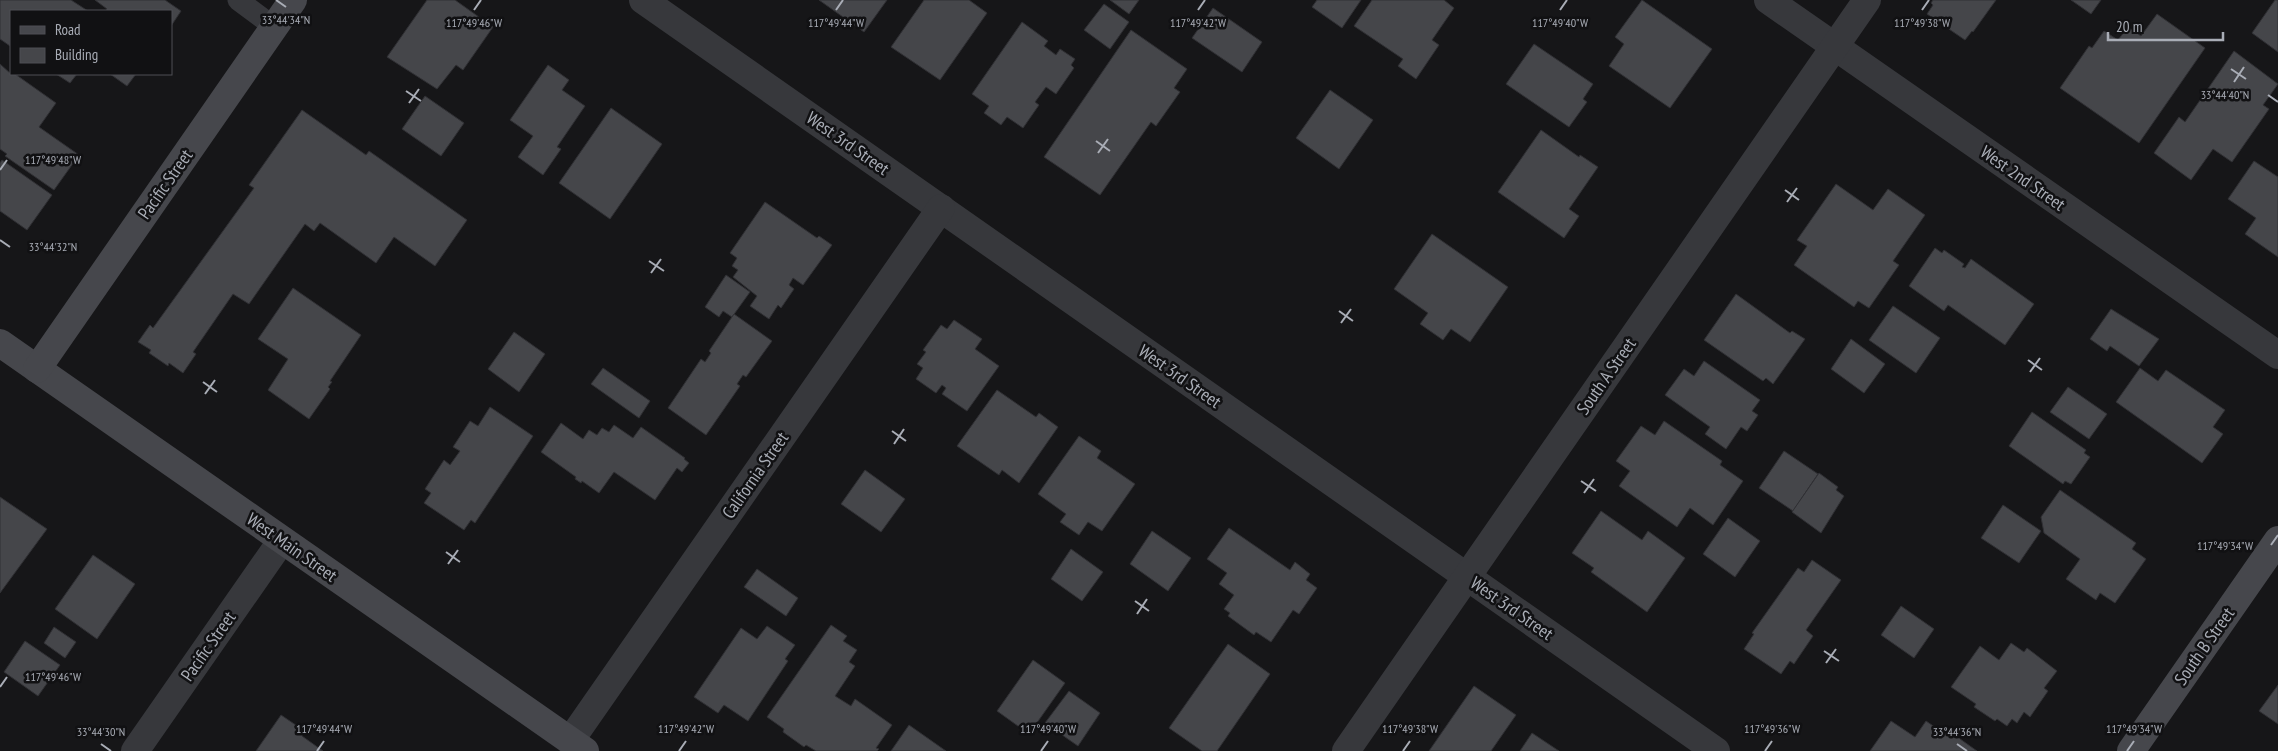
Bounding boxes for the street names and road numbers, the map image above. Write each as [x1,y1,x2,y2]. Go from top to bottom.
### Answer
street label: West 3rd Street [802,106,894,180]
street label: West 2nd Street [1976,140,2070,216]
street label: Pacific Street [133,145,197,223]
street label: South A Street [1571,333,1641,419]
street label: West 3rd Street [1134,339,1226,413]
street label: California Street [717,427,793,523]
street label: West Main Street [242,507,342,587]
street label: West 3rd Street [1466,571,1558,645]
street label: South B Street [2169,603,2239,689]
street label: Pacific Street [176,607,240,685]

